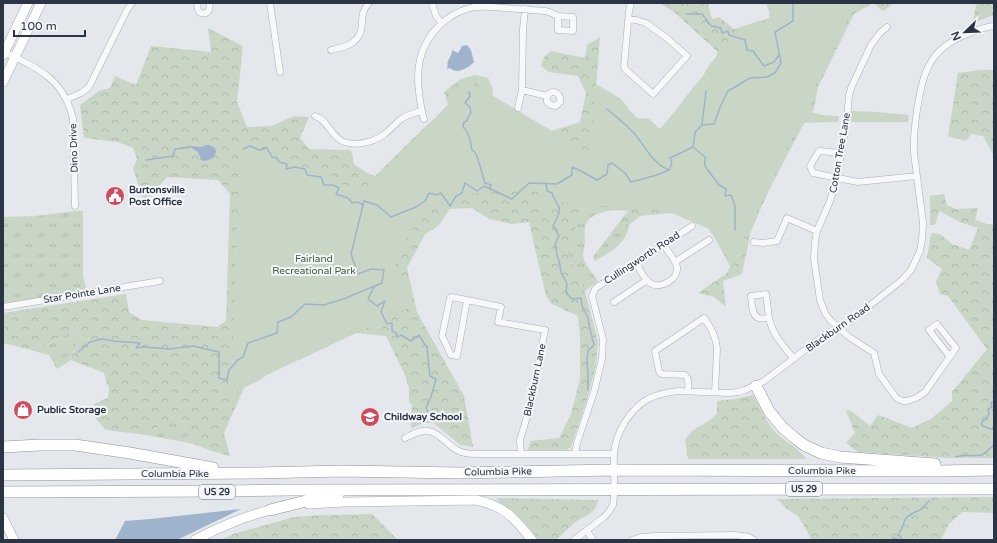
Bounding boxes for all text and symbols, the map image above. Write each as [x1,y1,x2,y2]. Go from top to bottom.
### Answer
scale bar [14,12,85,38]
north arrow [945,12,985,52]
text: 100 m [20,19,57,33]
text: N [949,29,964,42]
street label: Cotton Tree Lane [827,112,853,194]
street label: Dino Drive [67,123,81,173]
place label: Burtonsville Post Office [129,184,185,208]
public building icon: Burtonsville Post Office [104,185,126,207]
street label: Cullingworth Road [602,229,682,287]
park label: Fairland Recreational Park [272,253,356,277]
street label: Star Pointe Lane [43,282,122,306]
street label: Blackburn Road [804,301,872,355]
street label: Blackburn Lane [521,342,549,417]
shop icon: Public Storage [12,399,34,421]
place label: Public Storage [37,404,106,416]
school or university icon: Childway School [359,406,381,428]
place label: Childway School [384,411,462,423]
street label: Columbia Pike [464,465,532,479]
street label: Columbia Pike [788,465,856,477]
street label: Columbia Pike [141,468,209,480]
road number: US 29 [786,482,822,496]
road number: US 29 [199,485,235,499]

